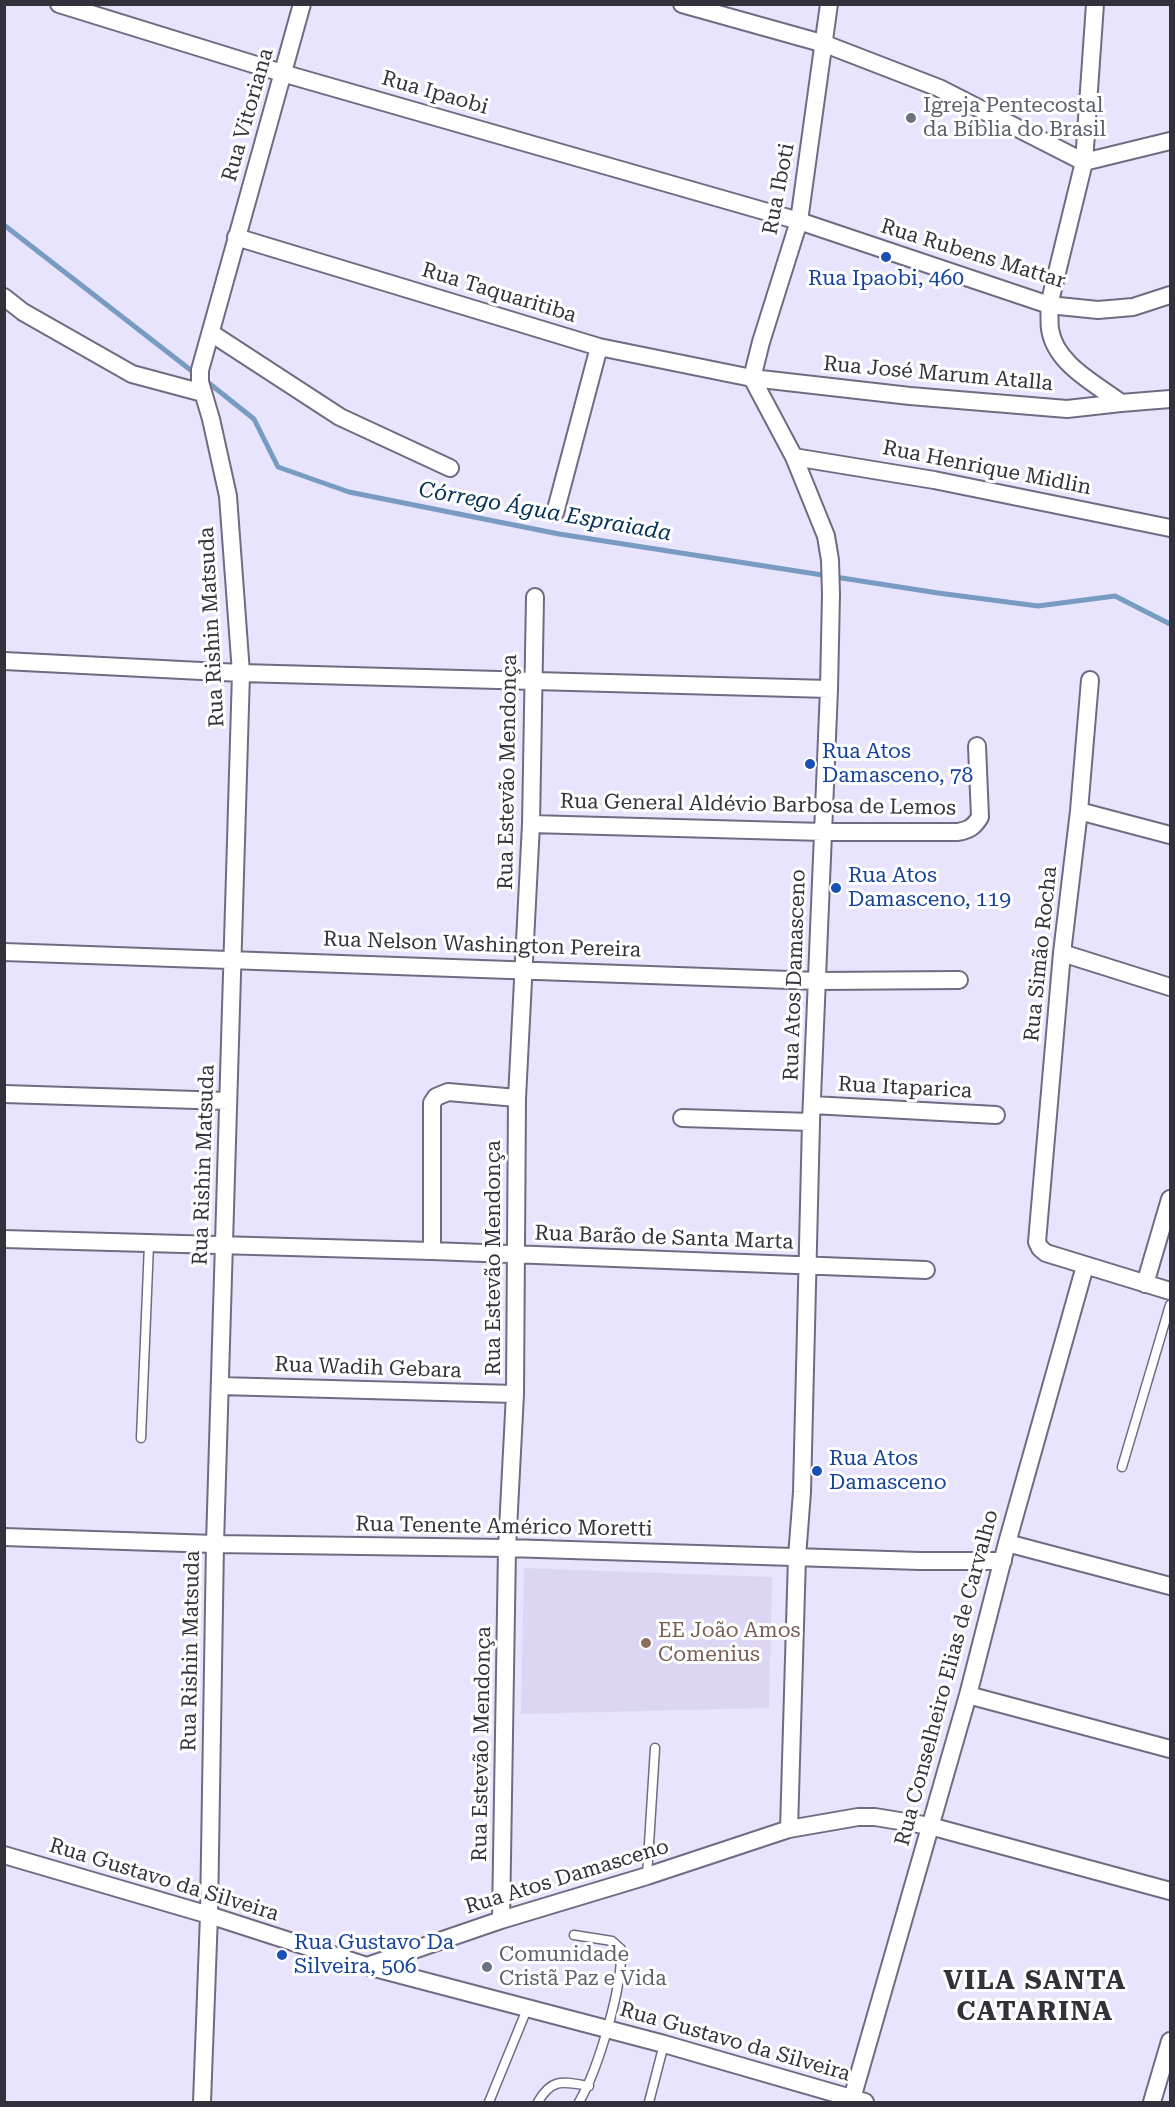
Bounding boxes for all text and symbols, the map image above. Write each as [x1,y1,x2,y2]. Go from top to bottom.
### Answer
street label: Rua Vitoriana [217,45,279,185]
street label: Rua Ipaobi [379,66,491,120]
place label: Igreja Pentecostal da Bíblia do Brasil [923,93,1106,143]
marker: Igreja Pentecostal da Bíblia do Brasil [904,111,918,125]
street label: Rua Iboti [758,141,800,237]
street label: Rua Rubens Mattar [878,214,1068,294]
marker: Rua Ipaobi, 460 [879,250,893,264]
street label: Rua Taquaritiba [419,258,579,328]
place label: Rua Ipaobi, 460 [808,266,964,292]
street label: Rua José Marum Atalla [822,351,1054,397]
street label: Rua Henrique Midlin [881,435,1093,501]
water label: Córrego Água Espraiada [417,477,673,547]
street label: Rua Rishin Matsuda [194,526,230,728]
street label: Rua Estevão Mendonça [493,654,523,890]
place label: Rua Atos Damasceno, 78 [822,739,973,789]
marker: Rua Atos Damasceno, 78 [803,757,817,771]
street label: Rua General Aldévio Barbosa de Lemos [560,789,956,821]
place label: Rua Atos Damasceno, 119 [848,863,1011,913]
street label: Rua Simão Rocha [1019,865,1063,1043]
street label: Rua Atos Damasceno [779,869,811,1081]
marker: Rua Atos Damasceno, 119 [829,881,843,895]
street label: Rua Nelson Washington Pereira [323,927,641,963]
street label: Rua Rishin Matsuda [188,1064,220,1266]
street label: Rua Itaparica [837,1072,973,1104]
street label: Rua Estevão Mendonça [481,1140,507,1376]
street label: Rua Barão de Santa Marta [534,1221,794,1255]
street label: Rua Wadih Gebara [274,1352,462,1384]
place label: Rua Atos Damasceno [829,1446,947,1496]
marker: Rua Atos Damasceno [810,1464,824,1478]
street label: Rua Conselheiro Elias de Carvalho [890,1507,1004,1849]
street label: Rua Tenente Américo Moretti [355,1512,653,1542]
street label: Rua Rishin Matsuda [177,1550,205,1752]
place label: EE João Amos Comenius [658,1618,801,1668]
street label: Rua Estevão Mendonça [467,1626,497,1862]
marker: EE João Amos Comenius [639,1636,653,1650]
street label: Rua Gustavo da Silveira [46,1833,282,1927]
street label: Rua Atos Damasceno [462,1834,672,1920]
place label: Rua Gustavo Da Silveira, 506 [294,1930,454,1980]
place label: Comunidade Cristã Paz e Vida [499,1942,667,1992]
marker: Rua Gustavo Da Silveira, 506 [275,1948,289,1962]
marker: Comunidade Cristã Paz e Vida [480,1960,494,1974]
district label: VILA SANTA CATARINA [943,1965,1127,2028]
street label: Rua Gustavo da Silveira [617,1997,853,2087]

